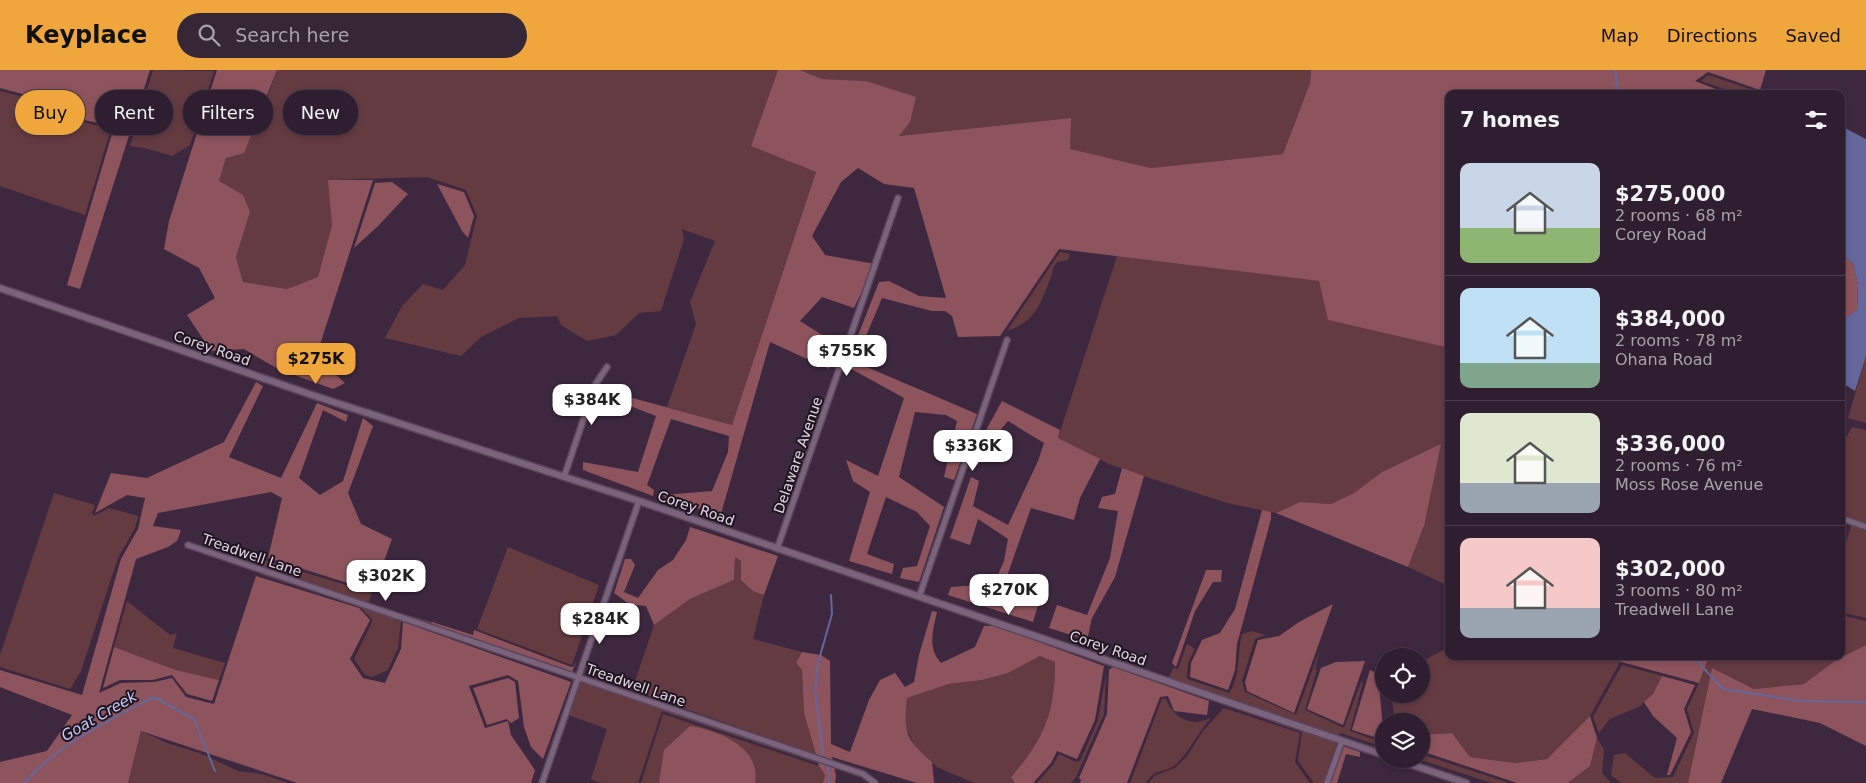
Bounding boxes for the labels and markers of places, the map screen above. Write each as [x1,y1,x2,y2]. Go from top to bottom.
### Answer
pin: $755K [812,334,882,377]
pin: $275K [281,342,351,385]
pin: $384K [557,384,627,426]
pin: $336K [938,430,1008,472]
pin: $302K [351,560,421,602]
pin: $270K [974,574,1044,616]
pin: $284K [565,602,635,645]

